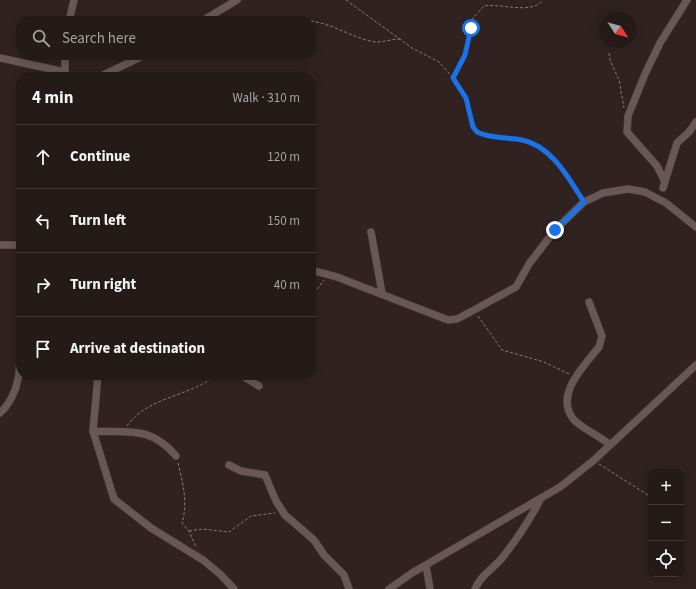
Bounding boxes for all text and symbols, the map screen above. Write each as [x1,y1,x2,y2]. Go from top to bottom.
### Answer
north arrow [600,12,636,48]
search box [16,16,316,60]
route start [462,19,480,37]
icon: search [30,27,52,49]
text: Search here [62,28,136,49]
text: 4 min [32,86,73,110]
text: Walk · 310 m [232,89,300,107]
icon: ahead [32,146,54,168]
text: Continue [70,146,130,167]
text: 120 m [267,148,300,166]
icon: left [32,210,54,232]
text: Turn left [70,210,126,231]
text: 150 m [267,212,300,230]
route end [546,221,564,239]
icon: right [32,274,54,296]
text: Turn right [70,274,136,295]
text: 40 m [274,276,300,294]
icon: arrive [32,338,54,360]
text: Arrive at destination [70,338,205,359]
map controls [648,469,684,577]
button: + [648,469,684,505]
button: − [648,505,684,541]
button: locate [648,541,684,577]

